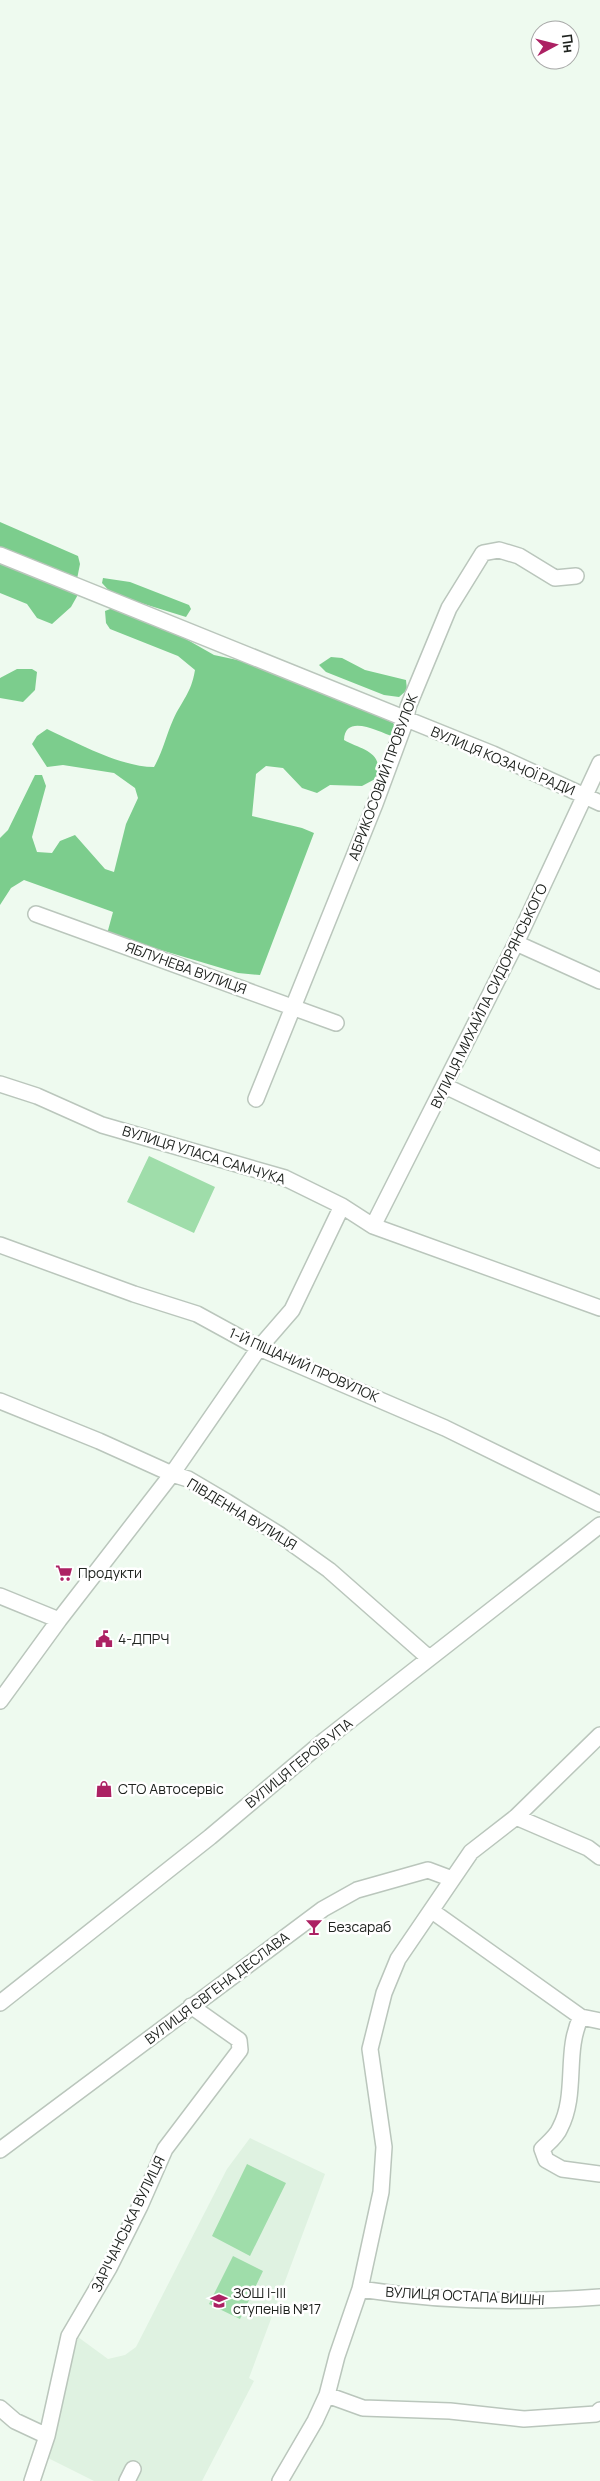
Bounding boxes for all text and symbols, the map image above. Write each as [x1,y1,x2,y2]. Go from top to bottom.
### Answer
north arrow [530,20,580,70]
text: Пн [558,33,579,54]
street label: АБРИКОСОВИЙ ПРОВУЛОК [343,690,422,863]
street label: ВУЛИЦЯ КОЗАЧОЇ РАДИ [428,722,578,800]
street label: ВУЛИЦЯ МИХАЙЛА СИДОРЯНСЬКОГО [426,880,551,1111]
street label: ЯБЛУНЕВА ВУЛИЦЯ [123,937,249,998]
street label: ВУЛИЦЯ УЛАСА САМЧУКА [120,1121,288,1188]
street label: 1-Й ПІЩАНИЙ ПРОВУЛОК [226,1323,383,1407]
street label: ПІВДЕННА ВУЛИЦЯ [184,1473,301,1554]
supermarket icon: Продукти [54,1563,74,1583]
place label: Продукти [78,1563,142,1582]
public building icon: 4-ДПРЧ [94,1629,114,1649]
place label: 4-ДПРЧ [118,1629,169,1648]
street label: ВУЛИЦЯ ГЕРОЇВ УПА [241,1713,356,1812]
shop icon: СТО Автосервіс [94,1779,114,1799]
place label: СТО Автосервіс [118,1779,224,1798]
bar icon: Безсараб [304,1917,324,1937]
place label: Безсараб [328,1917,391,1936]
street label: ВУЛИЦЯ ЄВГЕНА ДЕСЛАВА [141,1927,293,2048]
street label: ЗАРІЧАНСЬКА ВУЛИЦЯ [86,2153,169,2295]
street label: ВУЛИЦЯ ОСТАПА ВИШНІ [385,2282,545,2309]
place label: ЗОШ І-ІІІ ступенів №17 [233,2283,321,2318]
school or university icon: ЗОШ І-ІІІ ступенів №17 [209,2291,229,2311]

